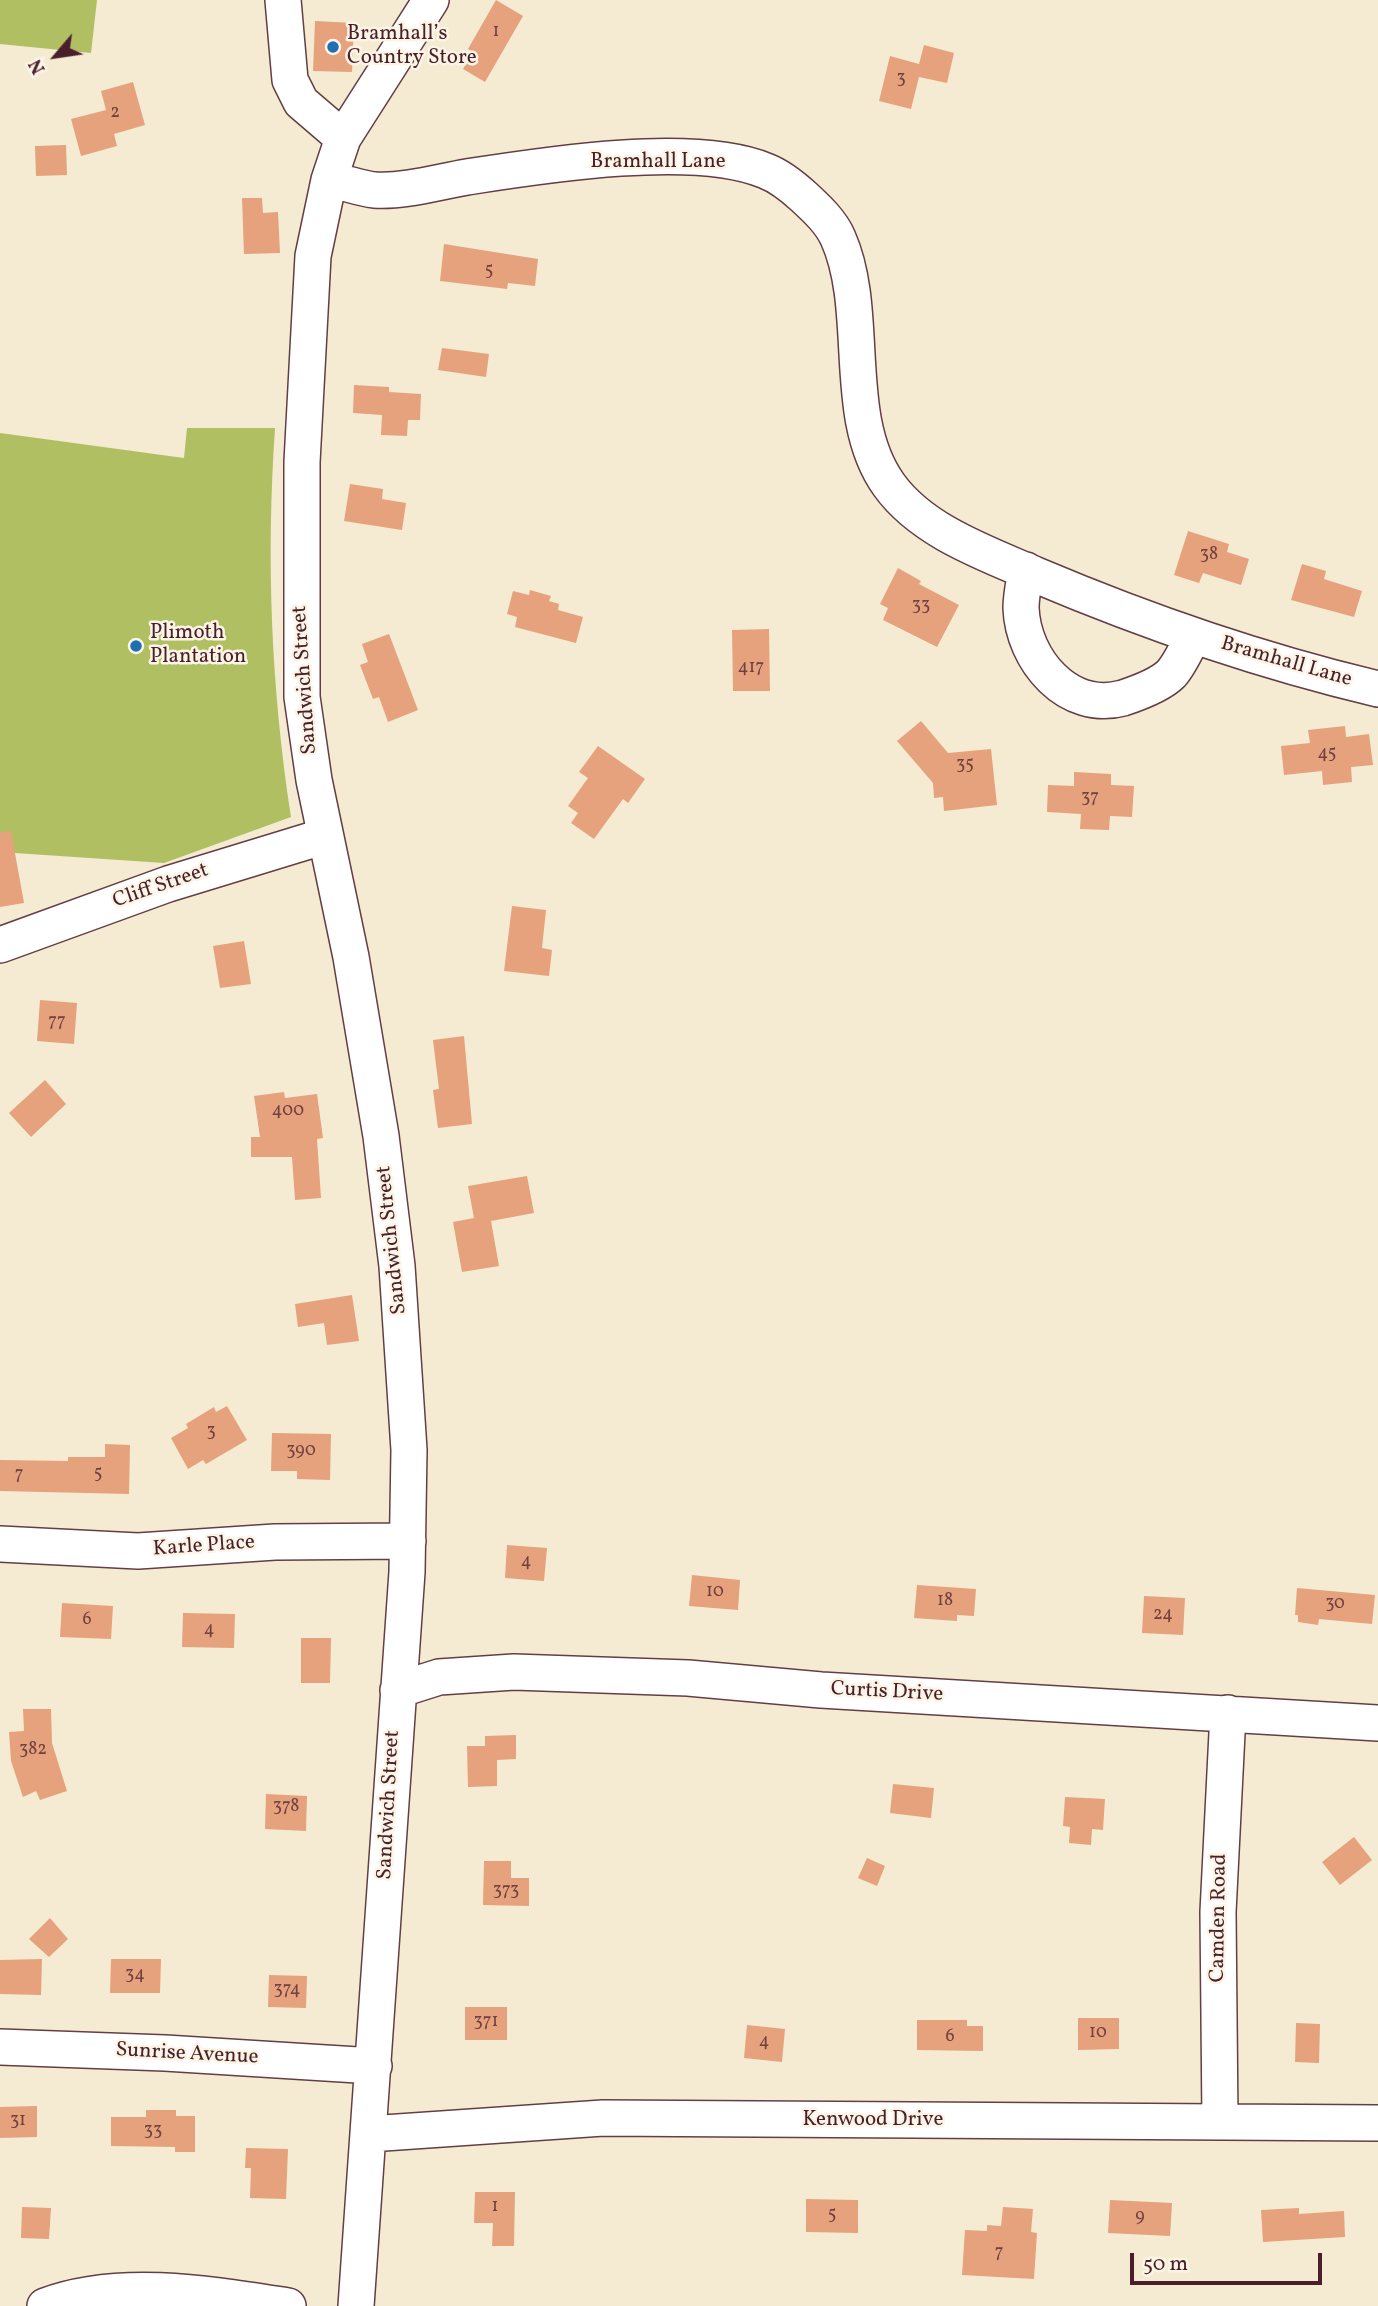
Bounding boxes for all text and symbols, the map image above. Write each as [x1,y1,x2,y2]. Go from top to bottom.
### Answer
north arrow [21,21,91,91]
place label: Bramhall’s Country Store [347,22,477,72]
house number: 1 [493,22,499,44]
marker: Bramhall’s Country Store [325,39,341,55]
text: N [23,54,52,79]
house number: 3 [896,69,906,91]
house number: 2 [110,103,120,125]
street label: Bramhall Lane [590,150,726,176]
house number: 5 [485,261,493,283]
house number: 38 [1200,545,1218,567]
house number: 33 [912,596,930,618]
street label: Sandwich Street [288,604,324,756]
place label: Plimoth Plantation [150,621,246,671]
street label: Bramhall Lane [1217,632,1355,694]
marker: Plimoth Plantation [128,638,144,654]
house number: 417 [738,658,764,680]
house number: 45 [1318,744,1336,766]
house number: 35 [956,755,974,777]
house number: 37 [1081,788,1099,810]
street label: Cliff Street [110,859,212,915]
house number: 77 [48,1012,66,1034]
house number: 400 [272,1101,304,1123]
street label: Sandwich Street [373,1164,413,1316]
house number: 3 [206,1422,216,1444]
house number: 390 [286,1441,316,1463]
house number: 5 [94,1464,102,1486]
house number: 7 [15,1465,23,1487]
street label: Karle Place [152,1531,256,1563]
house number: 4 [521,1552,531,1574]
house number: 10 [706,1582,724,1604]
house number: 18 [937,1591,953,1613]
house number: 30 [1325,1594,1345,1616]
house number: 24 [1153,1605,1173,1627]
house number: 6 [82,1610,92,1632]
house number: 4 [204,1620,214,1642]
street label: Curtis Drive [830,1677,944,1709]
street label: Sandwich Street [374,1730,406,1880]
house number: 382 [19,1740,47,1762]
house number: 378 [273,1797,299,1819]
street label: Camden Road [1206,1853,1234,1983]
house number: 373 [493,1881,519,1903]
house number: 34 [125,1965,145,1987]
house number: 374 [274,1980,300,2002]
house number: 371 [474,2012,498,2034]
house number: 10 [1089,2023,1107,2045]
house number: 6 [945,2027,955,2049]
house number: 4 [759,2032,769,2054]
street label: Sunrise Avenue [115,2039,259,2071]
street label: Kenwood Drive [803,2108,943,2134]
house number: 31 [10,2111,26,2133]
house number: 33 [144,2121,162,2143]
house number: 1 [492,2197,498,2219]
house number: 5 [828,2205,836,2227]
house number: 9 [1135,2207,1145,2229]
scale bar [1133,2240,1326,2284]
house number: 7 [995,2243,1003,2265]
text: 50 m [1143,2250,1188,2279]

